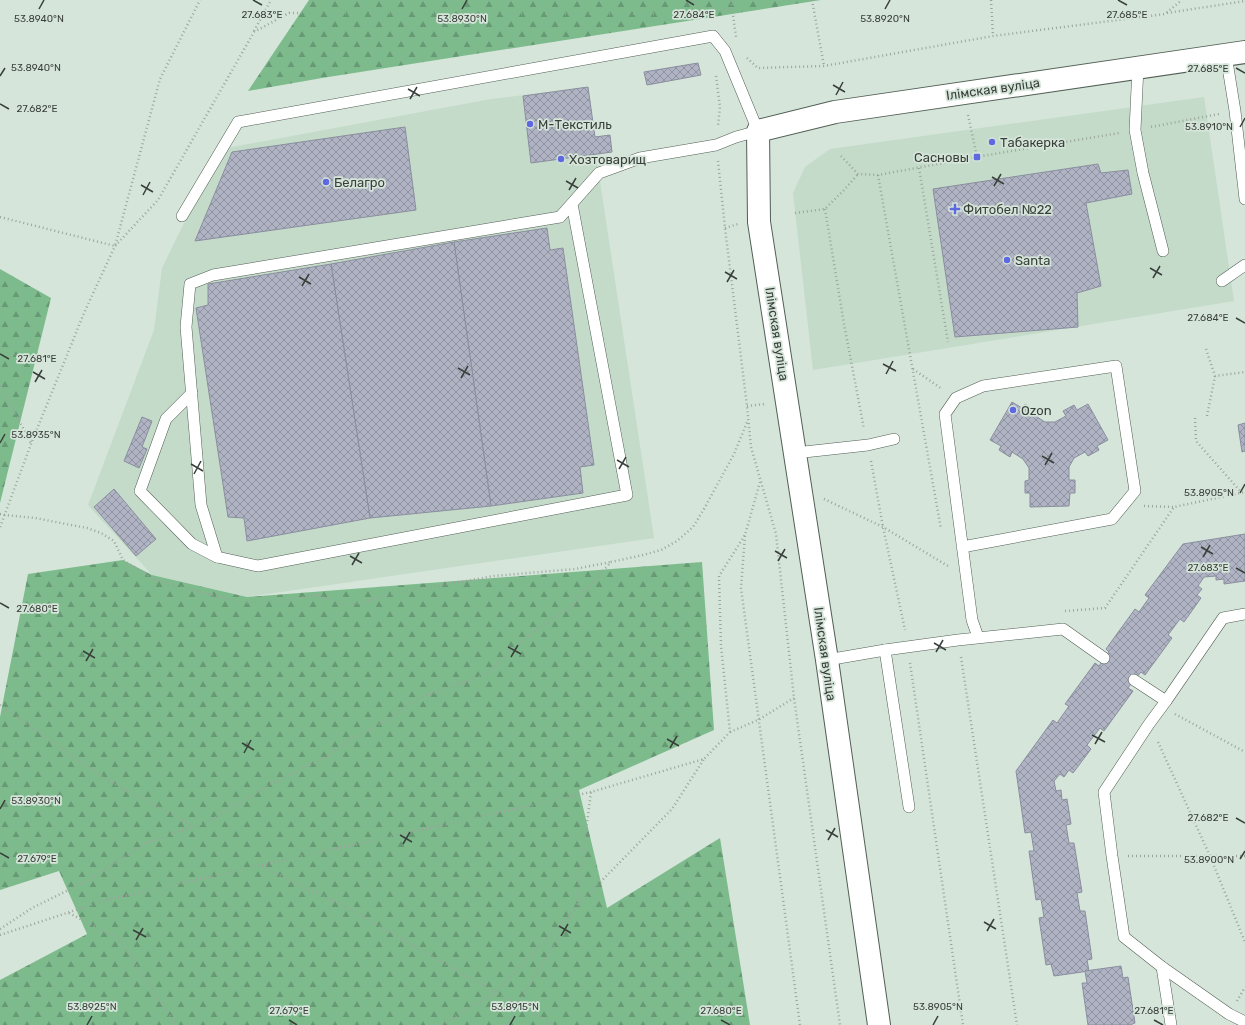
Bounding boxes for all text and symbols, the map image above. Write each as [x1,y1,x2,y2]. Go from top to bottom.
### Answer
text: 27.683°E [241,9,283,21]
text: 27.684°E [673,9,715,21]
text: 27.685°E [1106,9,1148,21]
text: 53.8940°N [14,13,64,25]
text: 53.8930°N [437,13,487,25]
text: 53.8920°N [860,13,910,25]
text: 53.8940°N [11,62,61,74]
text: 27.685°E [1187,63,1229,75]
street label: Ілімская вуліца [945,75,1041,103]
text: 27.682°E [17,103,57,115]
place label: М-Текстиль [538,117,612,132]
marker: М-Текстиль [525,119,535,129]
text: 53.8910°N [1185,121,1233,133]
place label: Табакерка [1000,135,1065,150]
marker: Табакерка [987,137,997,147]
place label: Сасновы [914,150,969,165]
place label: Хозтоварищ [569,152,647,167]
marker: Сасновы [972,152,982,162]
marker: Хозтоварищ [556,154,566,164]
place label: Белагро [334,175,385,190]
marker: Белагро [321,177,331,187]
place label: Фитобел №22 [963,202,1052,217]
marker: Фитобел №22 [950,204,960,214]
place label: Santa [1015,253,1050,268]
marker: Santa [1002,255,1012,265]
street label: Ілімская вуліца [762,286,792,382]
text: 27.684°E [1187,312,1229,324]
text: 27.681°E [17,353,57,365]
place label: Ozon [1021,403,1052,418]
marker: Ozon [1008,405,1018,415]
text: 53.8935°N [11,429,61,441]
text: 53.8905°N [1184,487,1234,499]
text: 27.683°E [1187,562,1229,574]
text: 27.680°E [16,603,58,615]
street label: Ілімская вуліца [811,606,839,702]
text: 53.8930°N [11,795,61,807]
text: 27.682°E [1188,812,1228,824]
text: 27.679°E [17,853,57,865]
text: 53.8900°N [1184,854,1234,866]
text: 53.8925°N [67,1001,117,1013]
text: 53.8915°N [491,1001,539,1013]
text: 53.8905°N [913,1001,963,1013]
text: 27.679°E [269,1005,309,1017]
text: 27.680°E [700,1005,742,1017]
text: 27.681°E [1134,1005,1174,1017]

